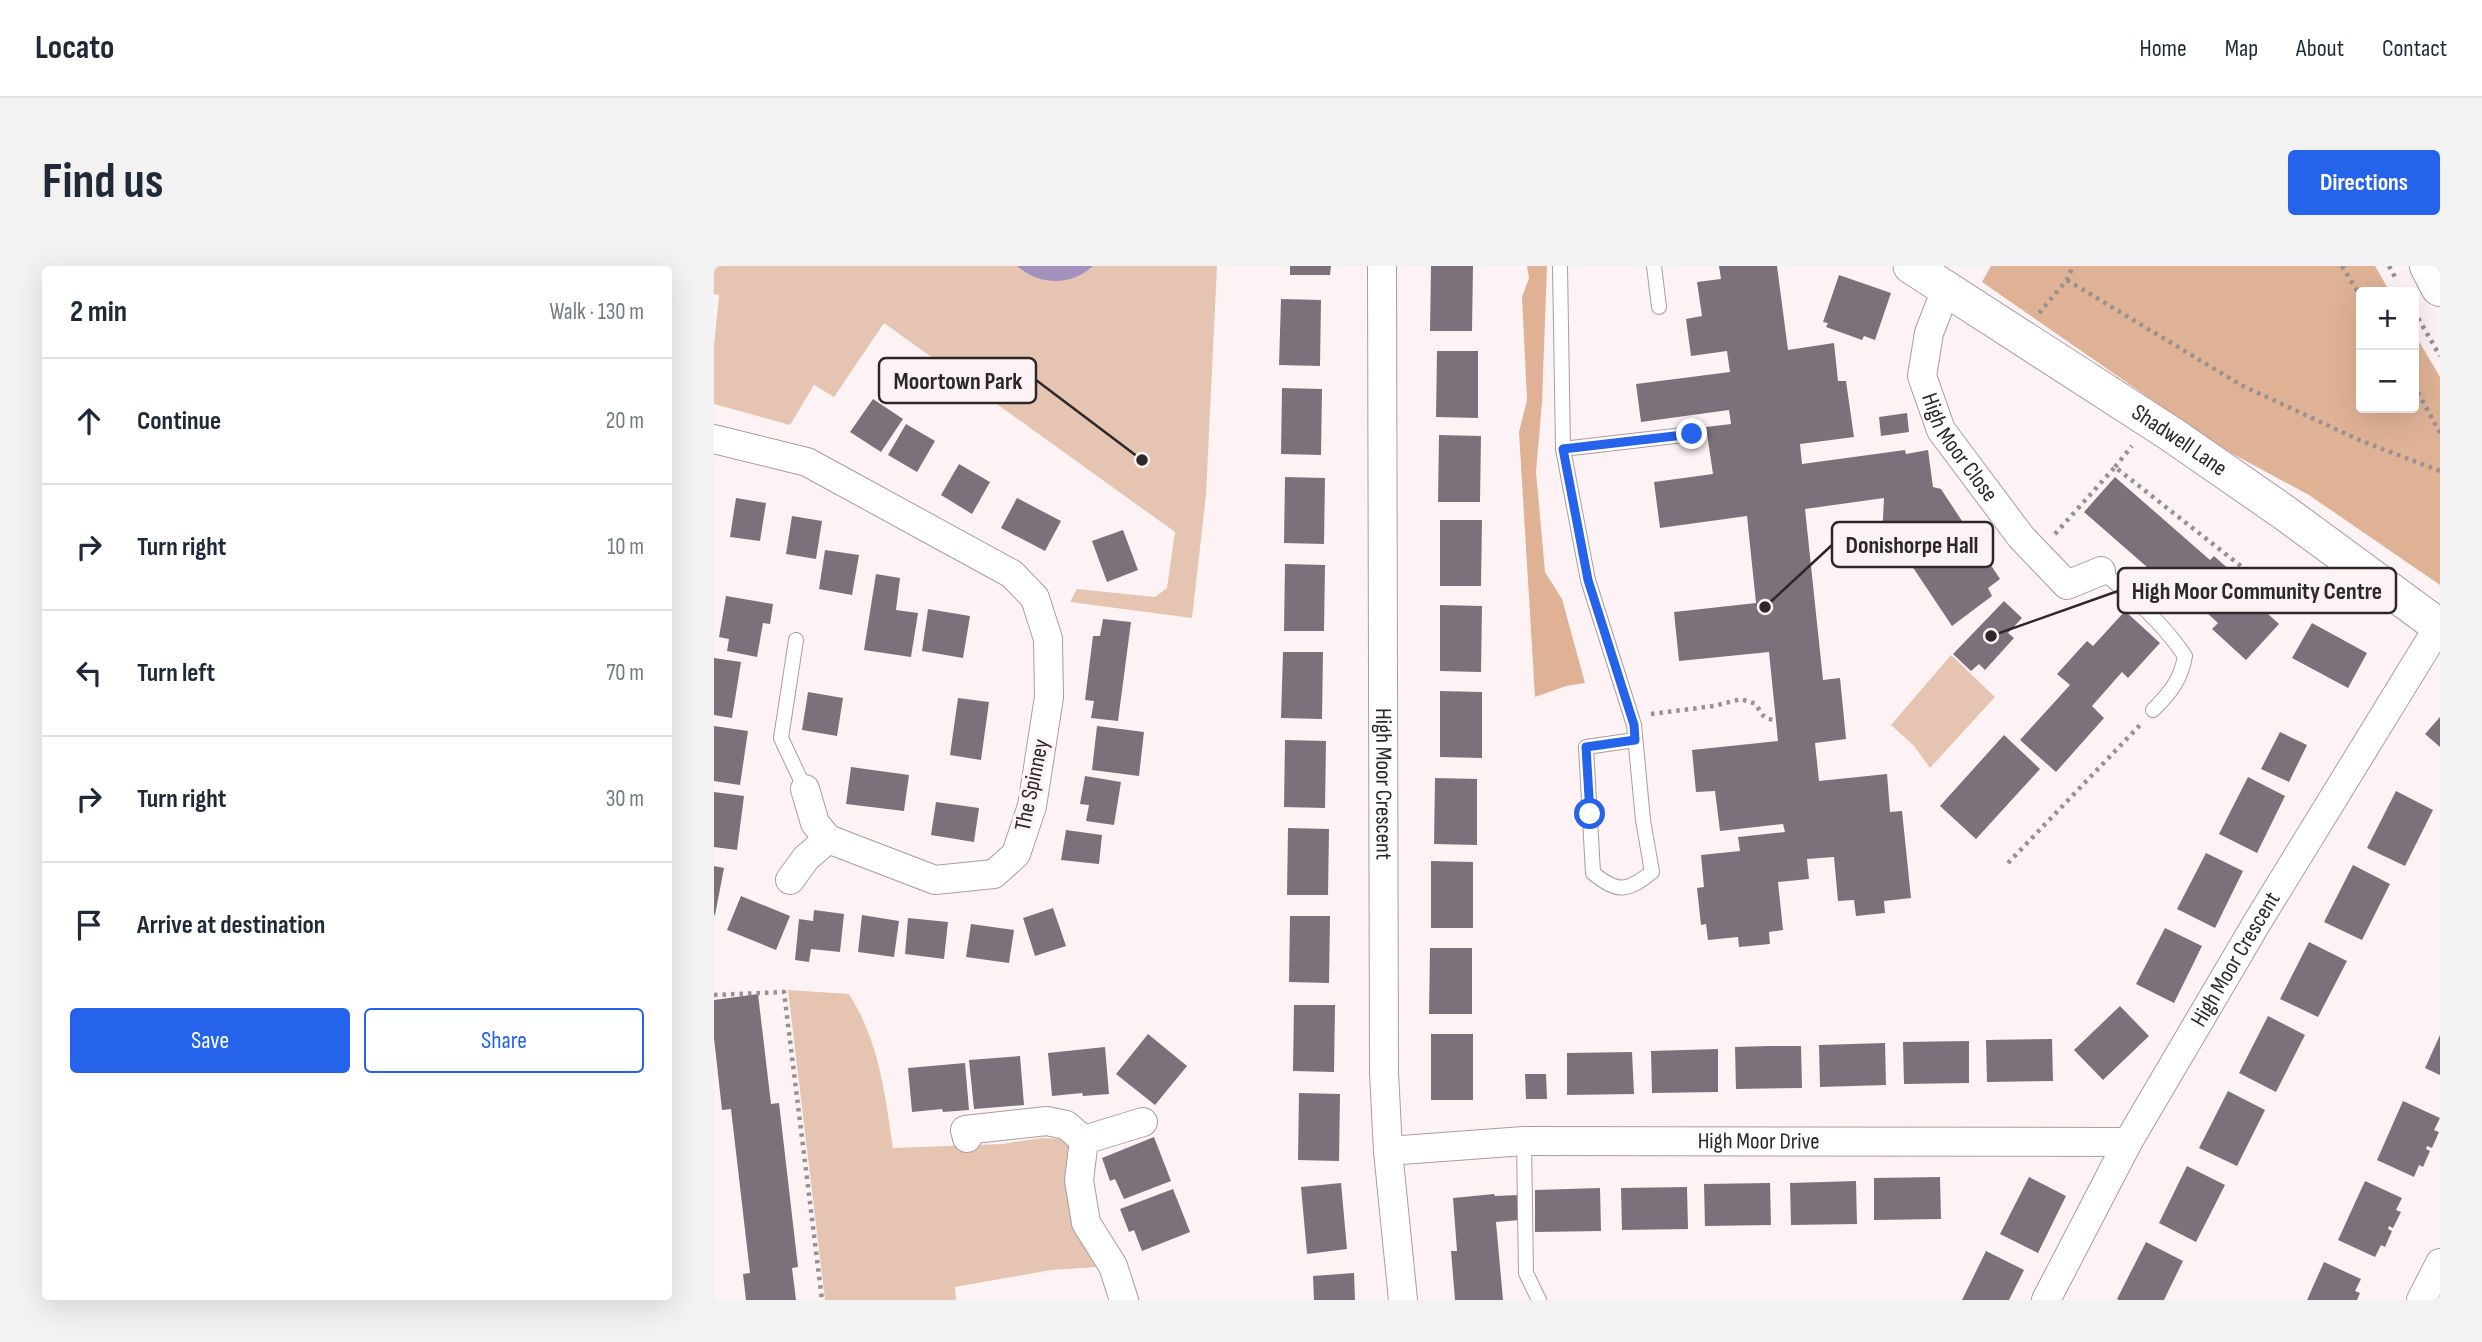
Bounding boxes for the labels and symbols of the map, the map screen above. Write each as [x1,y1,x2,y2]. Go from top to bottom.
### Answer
callout: Moortown Park [879,358,1036,403]
text: Moortown Park [894,367,1022,396]
street label: High Moor Close [1915,389,2004,507]
street label: Shadwell Lane [2126,398,2232,482]
route end [1676,418,1707,449]
callout: Donishorpe Hall [1832,522,1993,567]
text: Donishorpe Hall [1846,531,1978,560]
callout: High Moor Community Centre [2118,568,2396,613]
text: High Moor Community Centre [2132,577,2382,606]
street label: High Moor Crescent [1369,708,1397,860]
street label: The Spinney [1009,736,1055,833]
route start [1574,798,1605,829]
street label: High Moor Crescent [2185,887,2286,1032]
street label: High Moor Drive [1698,1127,1820,1155]

